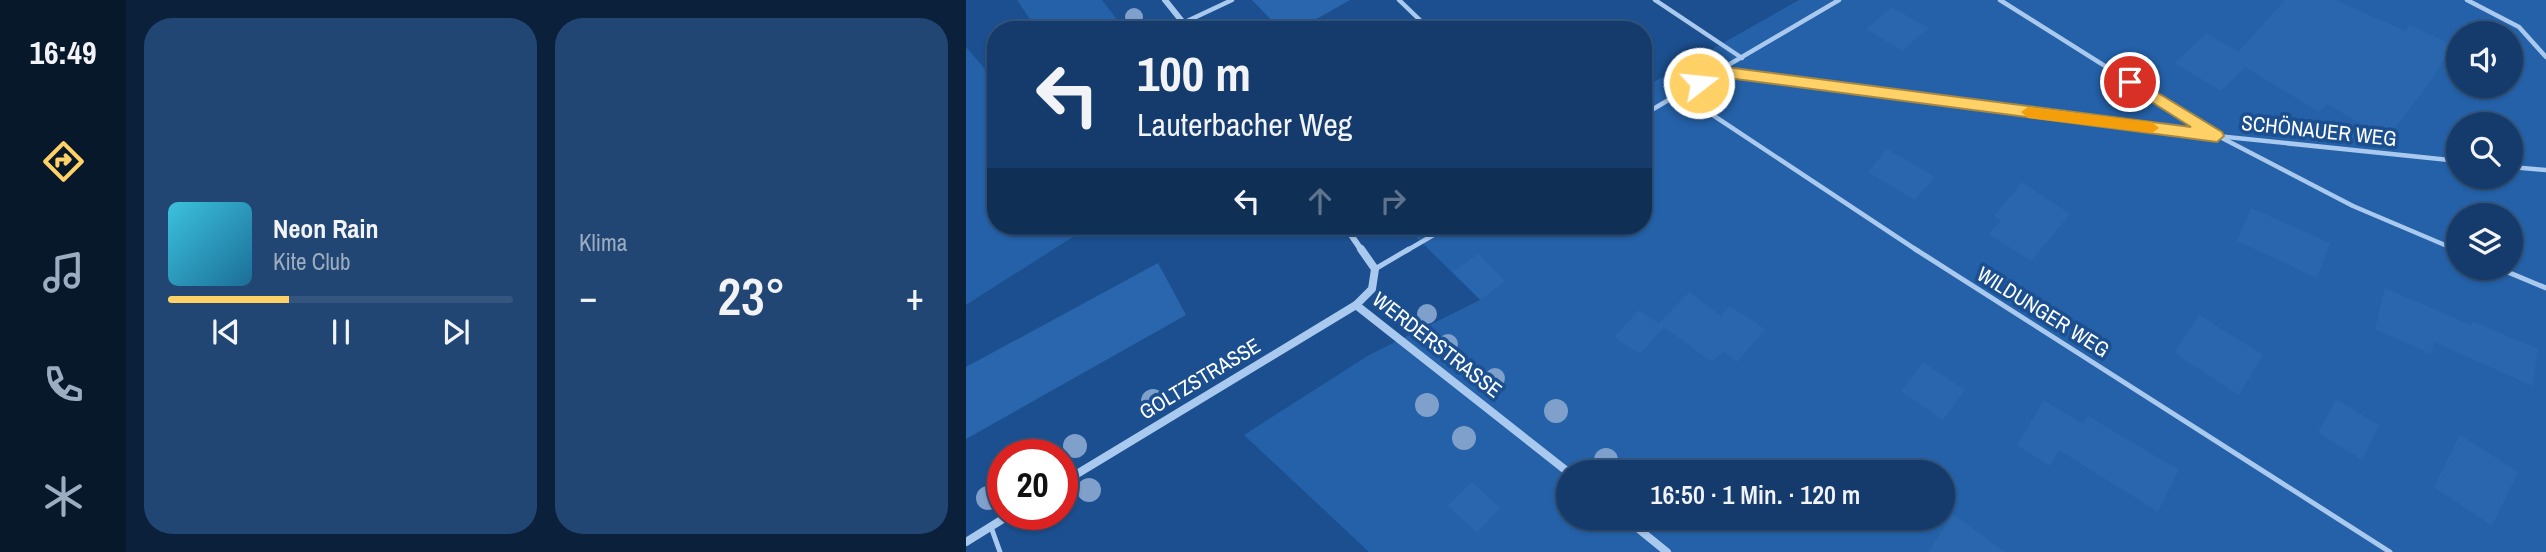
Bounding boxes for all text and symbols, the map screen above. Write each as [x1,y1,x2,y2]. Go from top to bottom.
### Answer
map controls [2446,21,2523,280]
button: sound [2446,21,2523,98]
text: 16:49 [29,31,97,74]
text: 100 m [1137,40,1251,106]
position arrow [1662,46,1736,120]
icon: left [1022,49,1113,140]
pin [2100,52,2160,112]
icon: arrive [2111,63,2149,101]
text: Lauterbacher Weg [1137,103,1352,146]
street label: SCHÖNAUER WEG [2240,108,2398,153]
button: search [2446,112,2523,189]
icon: directions [39,137,88,186]
icon: left [1228,182,1266,220]
icon: ahead [1301,182,1339,220]
icon: right [1374,182,1412,220]
button: layers [2446,203,2523,280]
text: Neon Rain [273,211,378,246]
text: Klima [579,227,627,258]
text: Kite Club [273,246,351,277]
icon: music [39,248,88,297]
street label: WILDUNGER WEG [1971,259,2115,364]
text: 23° [717,261,786,331]
text: − [579,271,597,322]
text: + [906,271,924,322]
street label: WERDERSTRASSE [1367,285,1508,404]
icon: previous [207,313,245,351]
icon: pause [322,313,360,351]
icon: next [437,313,475,351]
street label: GOLTZSTRASSE [1134,331,1266,426]
icon: phone [39,360,88,409]
speed limit sign: 20 [987,439,1078,530]
icon: climate [39,472,88,521]
text: 16:50 · 1 Min. · 120 m [1651,477,1860,512]

